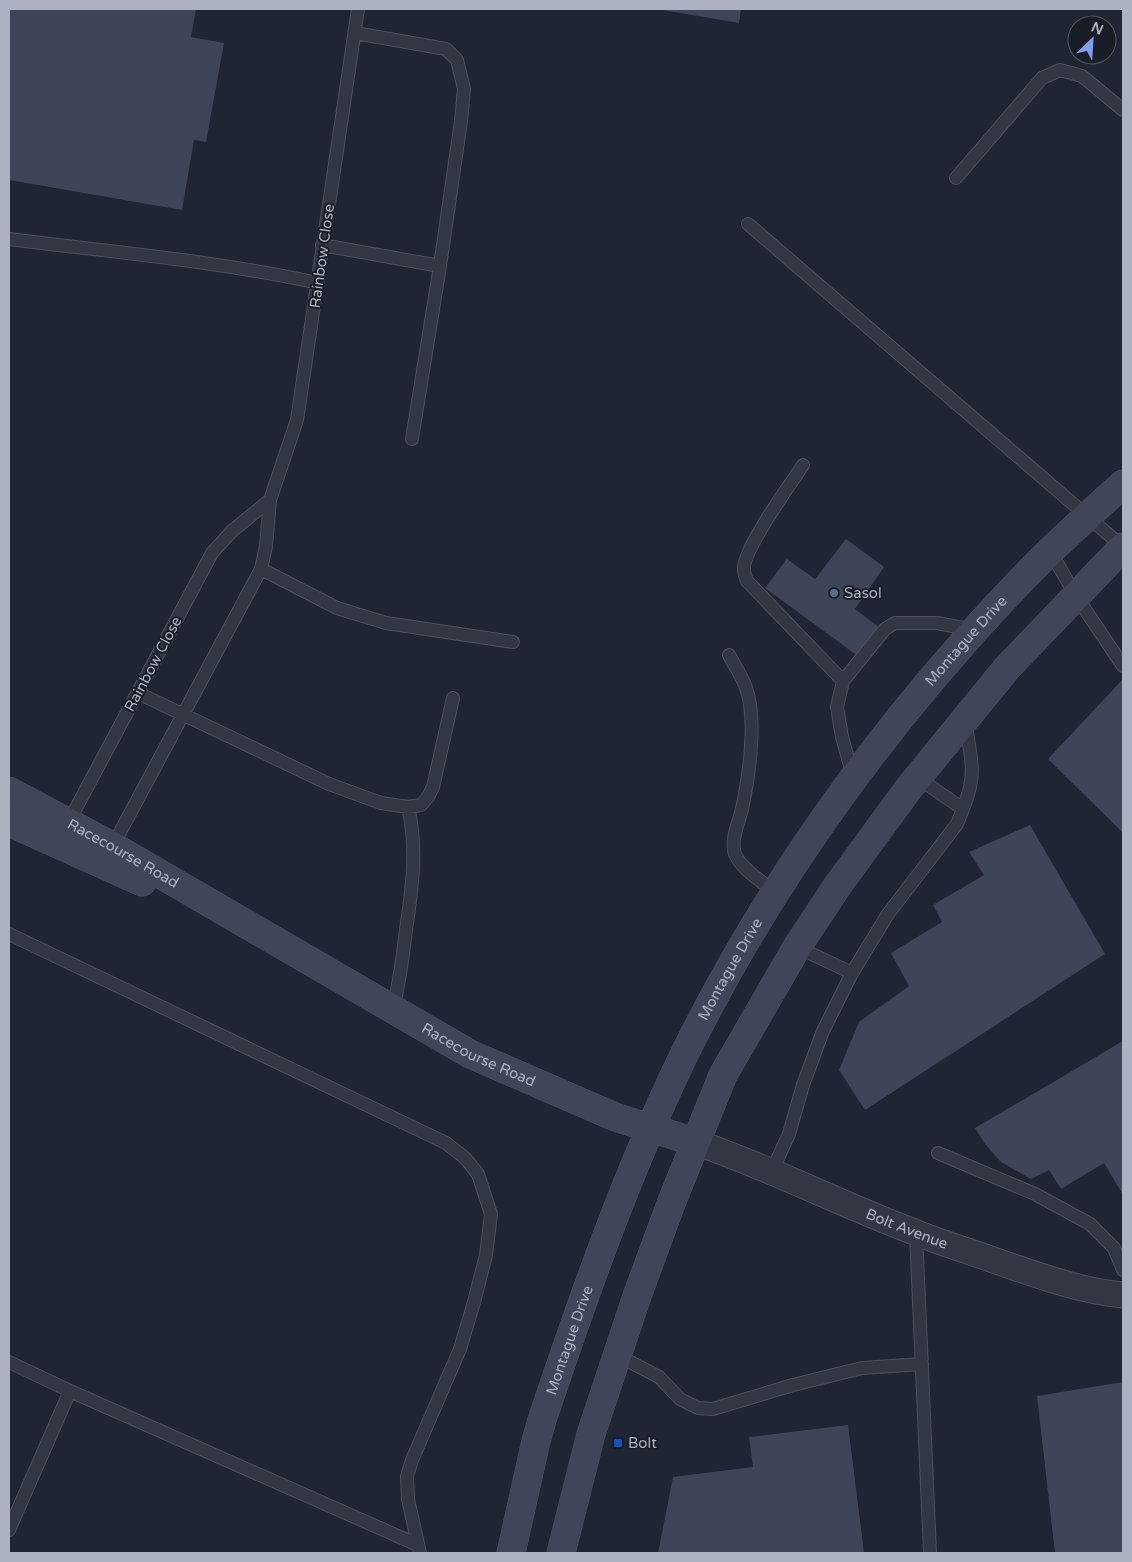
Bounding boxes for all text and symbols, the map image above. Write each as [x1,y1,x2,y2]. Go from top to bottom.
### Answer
north arrow [1067,15,1117,65]
text: N [1089,19,1106,39]
street label: Rainbow Close [306,203,338,309]
place label: Sasol [844,584,882,602]
marker: Sasol [828,587,840,599]
street label: Montague Drive [921,592,1011,690]
street label: Rainbow Close [120,613,186,715]
street label: Racecourse Road [64,815,182,892]
street label: Montague Drive [694,915,766,1023]
street label: Racecourse Road [419,1019,538,1090]
street label: Bolt Avenue [863,1205,950,1253]
street label: Montague Drive [542,1283,597,1397]
place label: Bolt [628,1434,657,1452]
marker: Bolt [612,1437,624,1449]

